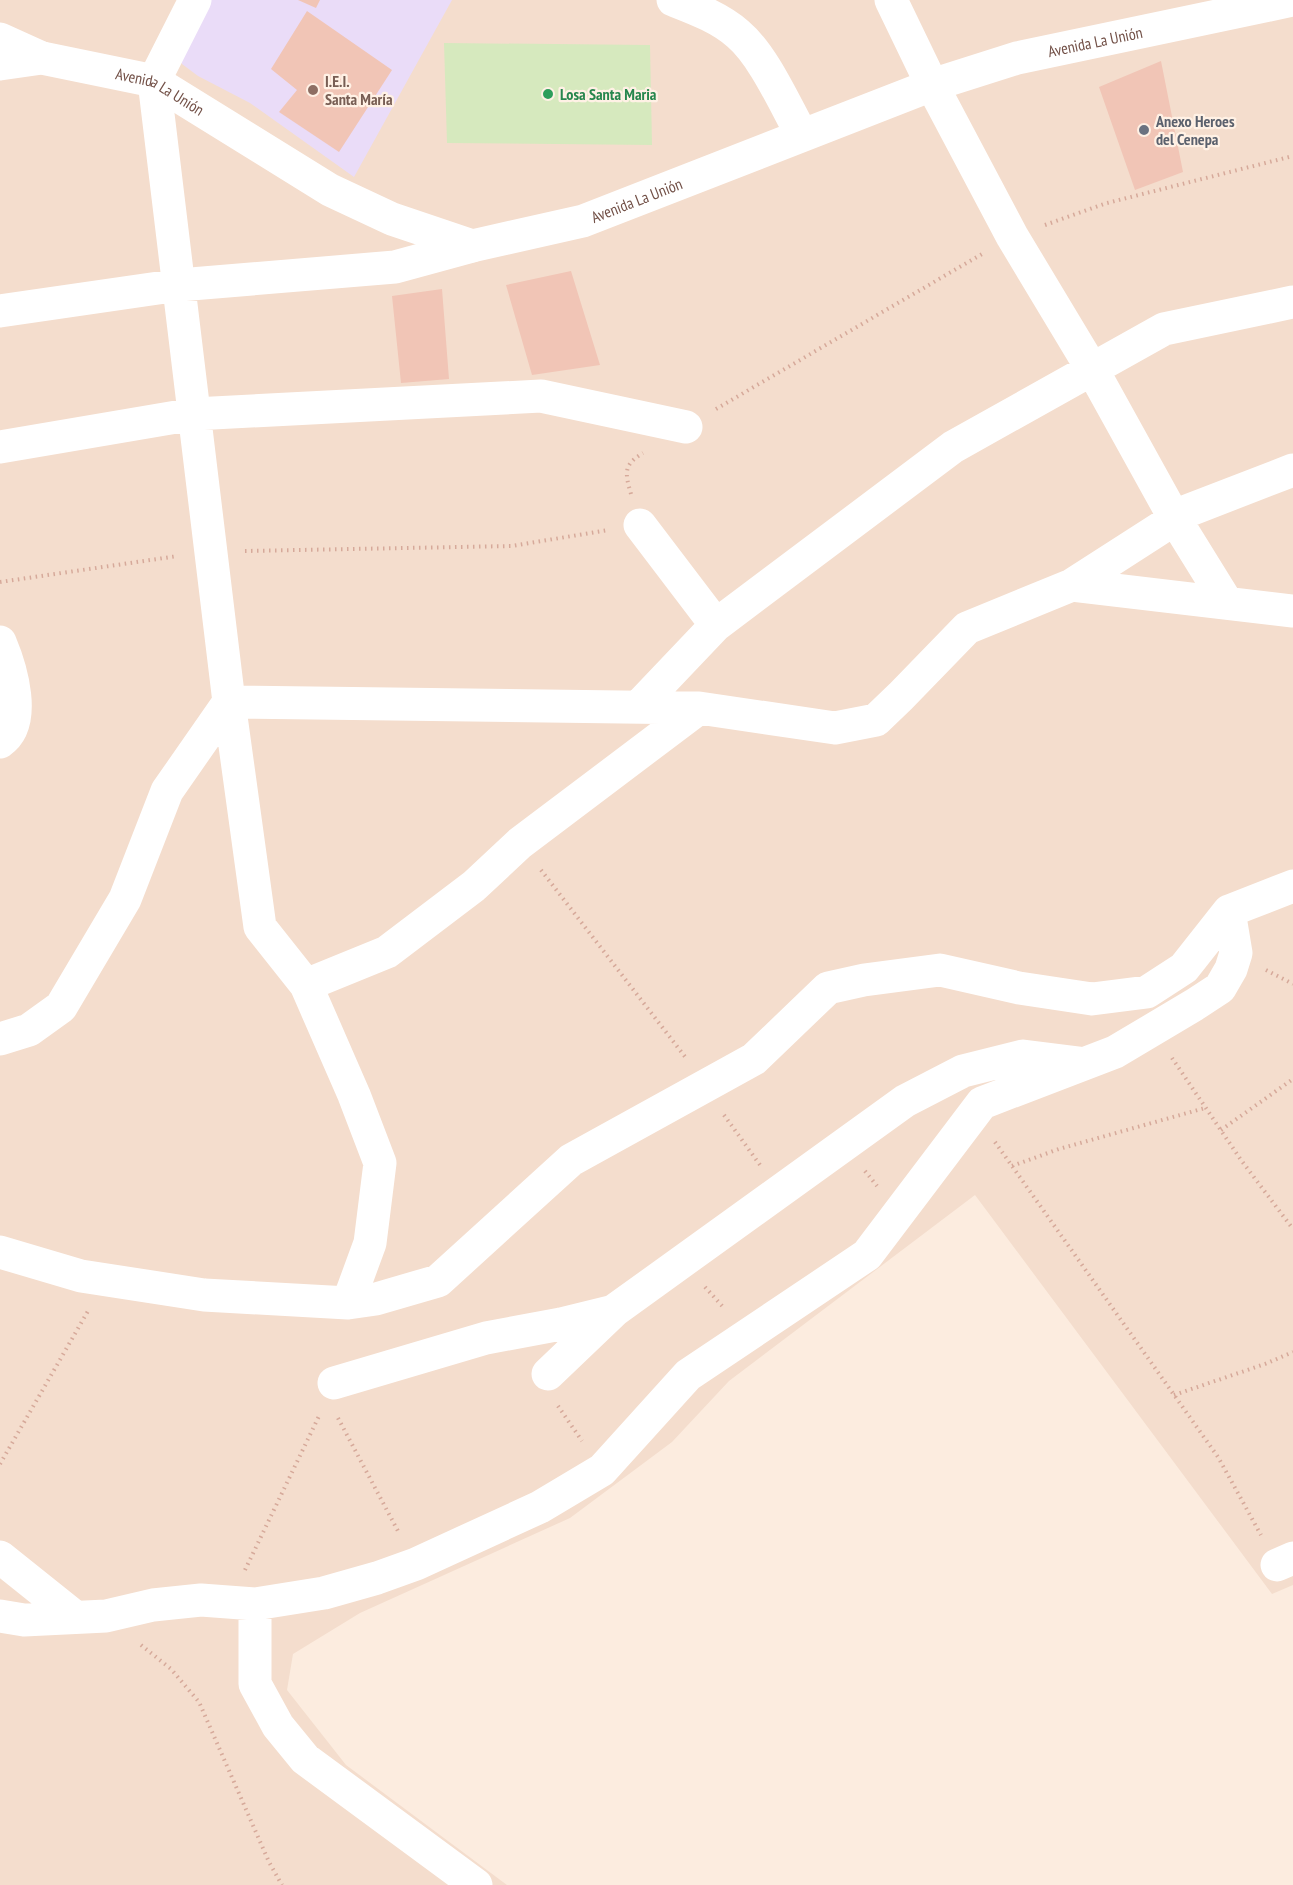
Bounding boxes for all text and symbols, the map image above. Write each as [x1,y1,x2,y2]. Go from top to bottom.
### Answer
street label: Avenida La Unión [1046,22,1144,61]
street label: Avenida La Unión [114,63,208,120]
place label: I.E.I. Santa María [325,71,393,109]
marker: I.E.I. Santa María [306,83,320,97]
place label: Losa Santa Maria [560,84,657,104]
marker: Losa Santa Maria [541,87,555,101]
place label: Anexo Heroes del Cenepa [1155,111,1235,149]
marker: Anexo Heroes del Cenepa [1137,123,1151,137]
street label: Avenida La Unión [588,173,685,227]

